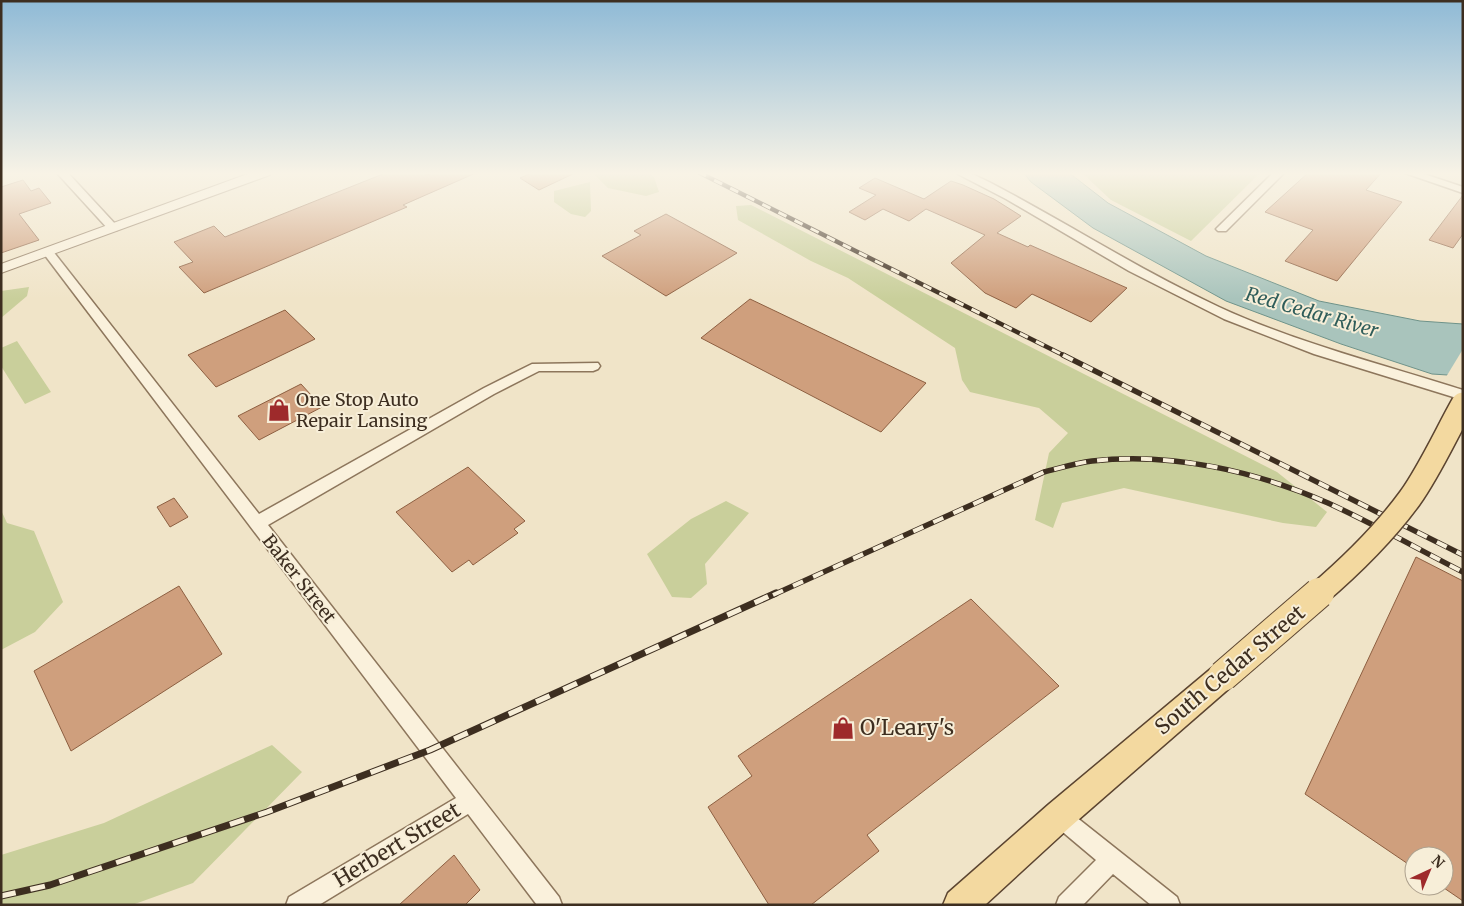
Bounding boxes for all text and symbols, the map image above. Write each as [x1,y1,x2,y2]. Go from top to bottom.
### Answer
water label: Red Cedar River [1243,282,1381,342]
place label: One Stop Auto Repair Lansing [296,388,427,432]
shop icon: One Stop Auto Repair Lansing [266,397,292,423]
street label: Baker Street [258,530,341,628]
street label: South Cedar Street [1149,599,1310,740]
place label: O'Leary's [860,714,954,741]
shop icon: O'Leary's [830,715,856,741]
street label: Herbert Street [328,796,465,893]
north arrow [1404,846,1454,896]
text: N [1428,851,1448,872]

